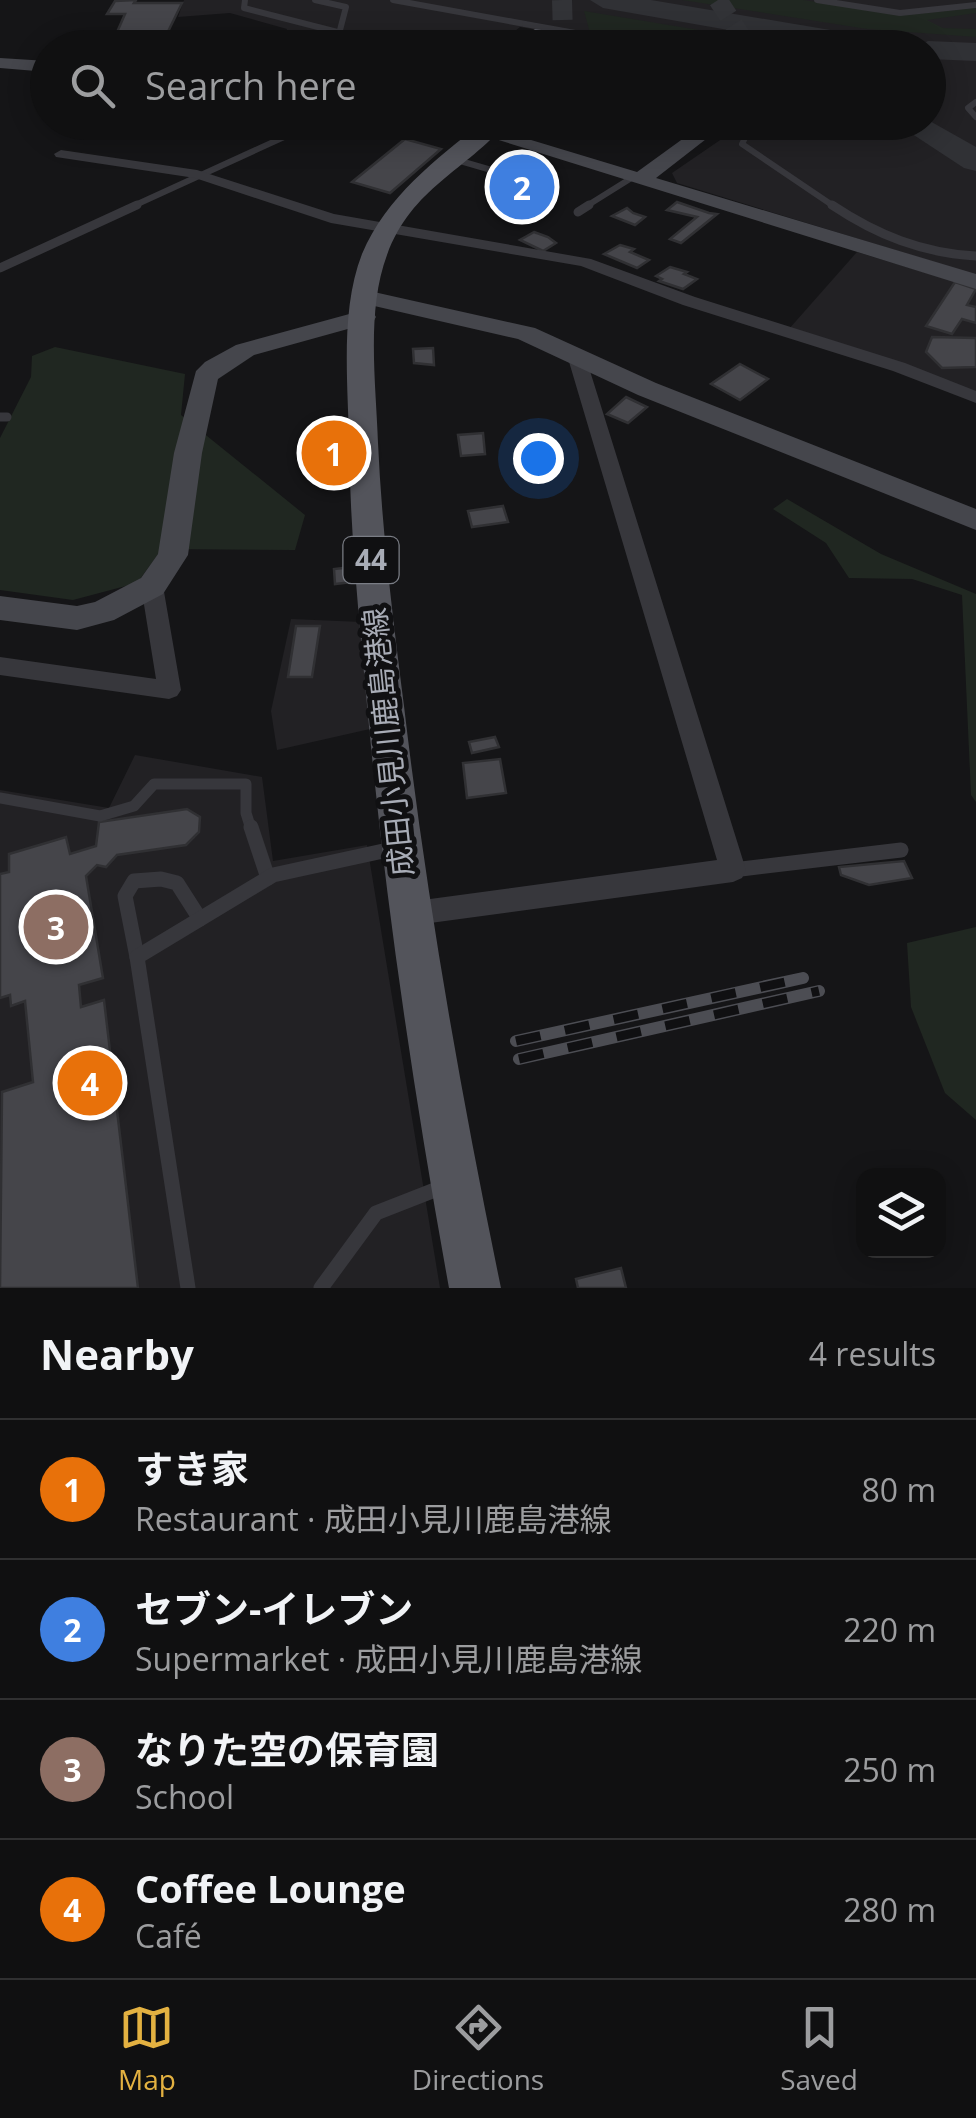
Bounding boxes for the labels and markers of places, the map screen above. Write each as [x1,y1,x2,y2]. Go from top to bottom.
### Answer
pin: 2 [490,150,554,224]
pin: 1 [302,416,366,490]
pin: 3 [23,890,88,964]
pin: 4 [58,1046,122,1120]

